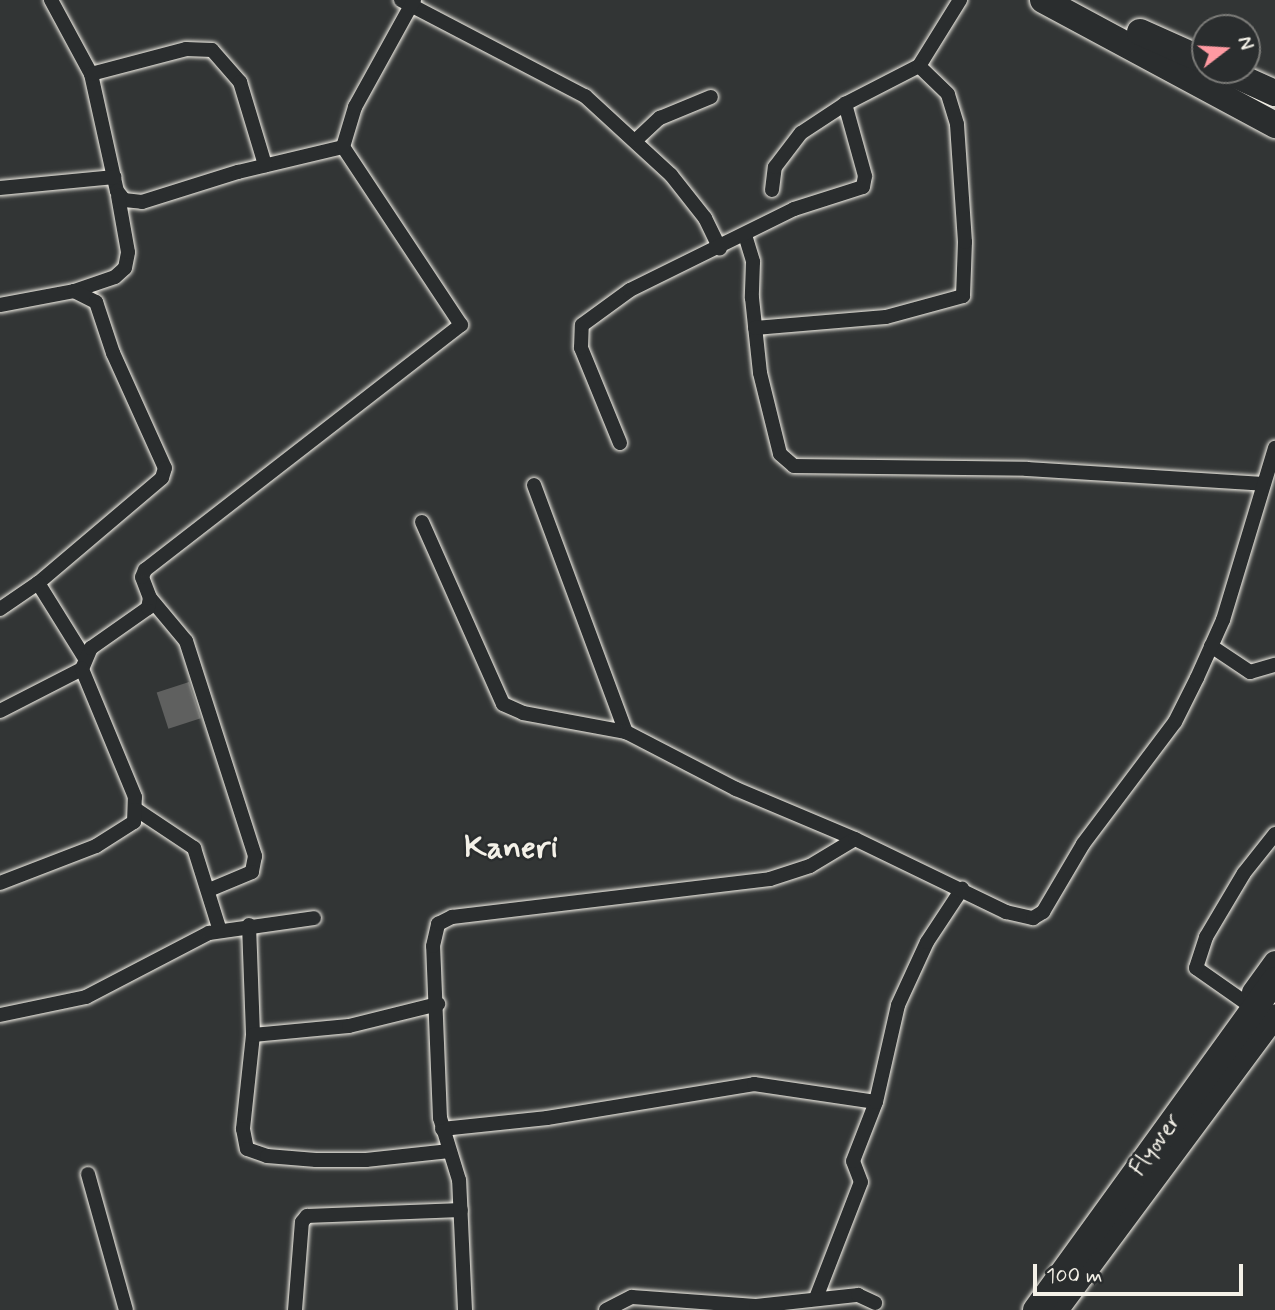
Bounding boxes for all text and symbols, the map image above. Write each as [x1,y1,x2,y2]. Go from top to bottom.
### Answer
north arrow [1191,14,1261,84]
text: N [1231,34,1258,53]
district label: Kaneri [464,829,558,867]
street label: Flyover [1124,1108,1188,1182]
scale bar [1037,1250,1247,1294]
text: 100 m [1046,1262,1102,1290]

